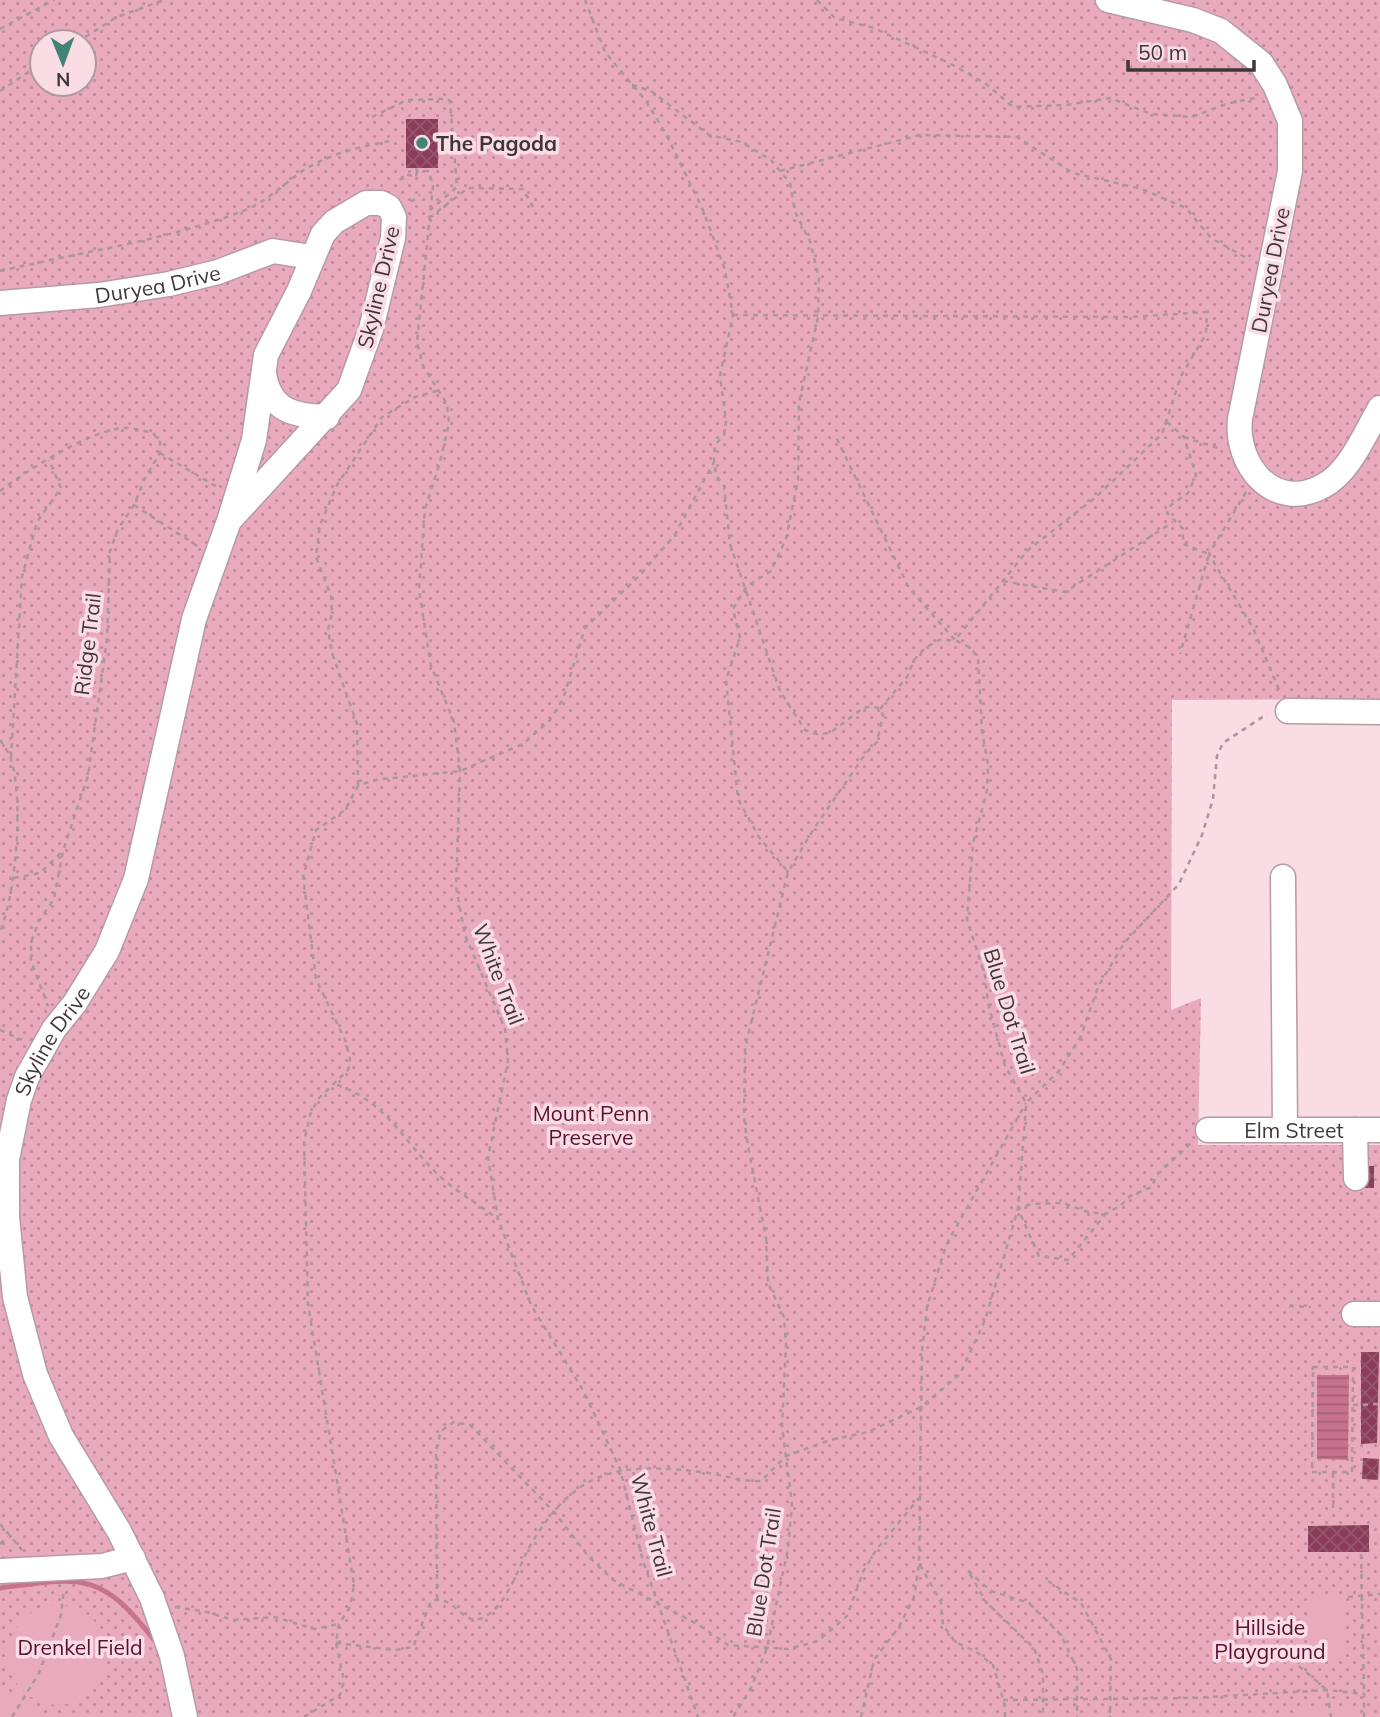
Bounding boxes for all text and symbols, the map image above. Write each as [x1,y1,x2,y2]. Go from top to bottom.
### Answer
north arrow [28,28,98,98]
scale bar [1128,28,1254,72]
text: 50 m [1138,39,1187,65]
text: N [56,68,71,92]
place label: The Pagoda [436,130,557,156]
marker: The Pagoda [414,135,430,151]
street label: Duryea Drive [1245,205,1295,335]
street label: Skyline Drive [351,223,405,351]
street label: Duryea Drive [93,259,223,308]
street label: Ridge Trail [68,591,106,697]
street label: White Trail [468,920,530,1028]
street label: Blue Dot Trail [979,945,1041,1077]
street label: Skyline Drive [9,981,95,1099]
park label: Mount Penn Preserve [533,1100,649,1150]
street label: Elm Street [1244,1117,1344,1143]
street label: White Trail [626,1470,678,1580]
street label: Blue Dot Trail [740,1506,786,1638]
park label: Hillside Playground [1214,1614,1326,1664]
park label: Drenkel Field [17,1634,143,1660]

